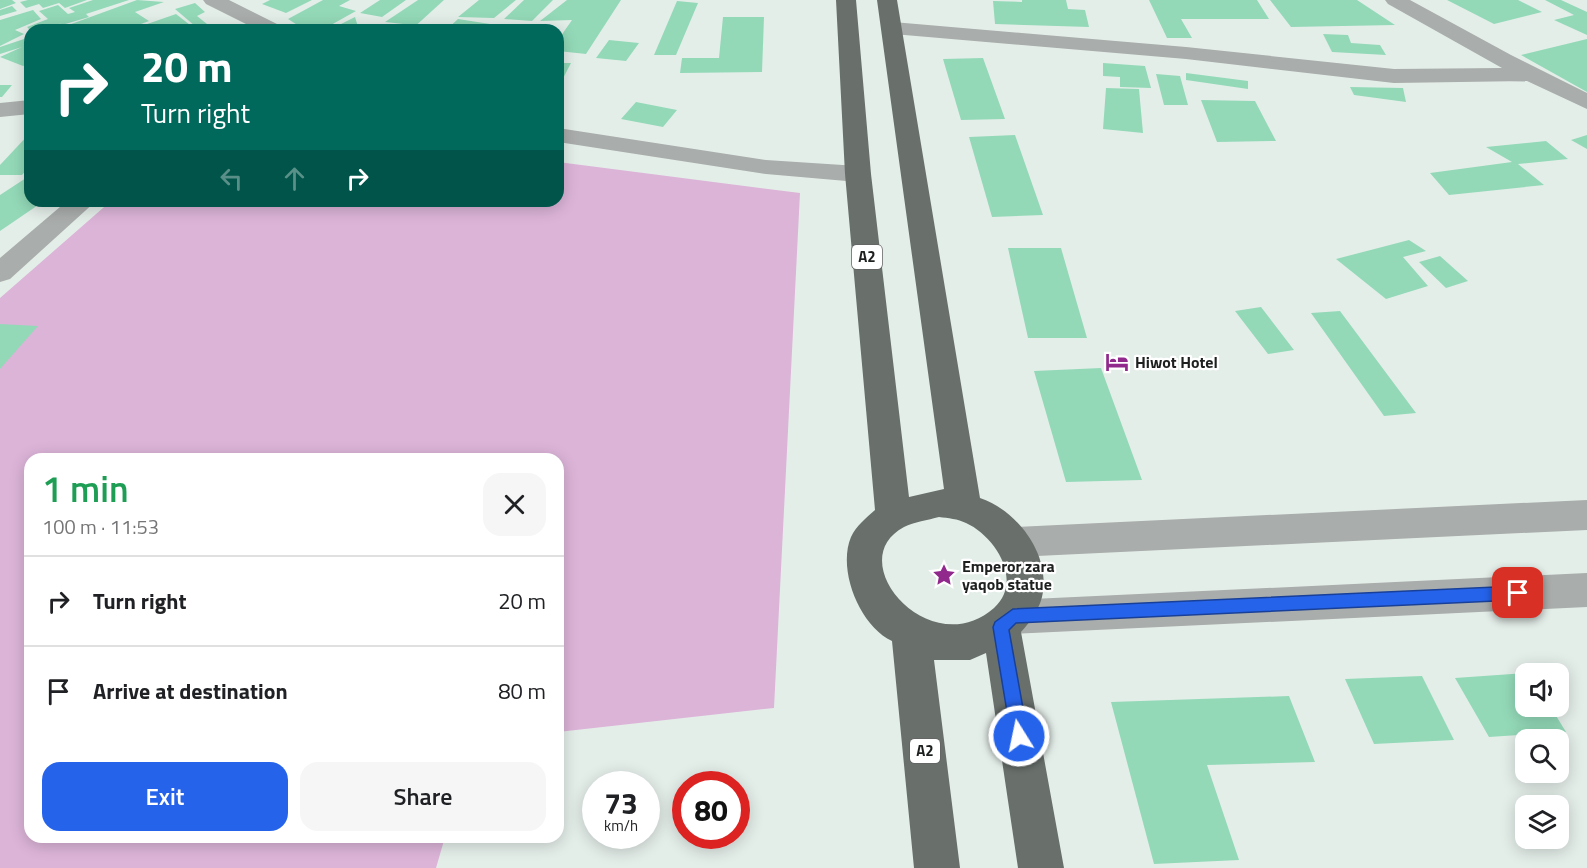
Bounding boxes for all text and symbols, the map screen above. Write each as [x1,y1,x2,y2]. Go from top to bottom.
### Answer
text: 20 m [141,34,233,98]
icon: right [42,48,120,126]
text: Turn right [141,92,250,133]
icon: left [215,162,248,195]
icon: ahead [278,162,311,195]
icon: right [341,162,374,195]
road number: A2 [852,245,882,269]
hotel icon: Hiwot Hotel [1104,349,1130,375]
place label: Hiwot Hotel [1135,350,1218,374]
text: 1 min [42,461,129,516]
button: close [483,473,546,536]
text: 100 m · 11:53 [42,511,159,542]
place label: Emperor zara yaqob statue [962,554,1055,596]
place icon: Emperor zara yaqob statue [931,562,957,588]
pin [1492,567,1543,618]
icon: arrive [1501,576,1534,609]
text: Turn right [93,584,187,618]
text: 20 m [498,584,546,618]
icon: right [42,585,75,618]
map controls [1515,663,1569,849]
button: sound [1515,663,1569,717]
text: Arrive at destination [93,674,288,708]
text: 80 m [498,674,546,708]
icon: arrive [42,675,75,708]
position arrow [987,704,1051,768]
button: search [1515,729,1569,783]
road number: A2 [910,739,940,763]
button: Exit [42,762,288,831]
button: Share [300,762,546,831]
speed limit sign: 80 [672,771,750,849]
text: 73 [604,780,638,826]
button: layers [1515,795,1569,849]
text: km/h [604,814,638,837]

